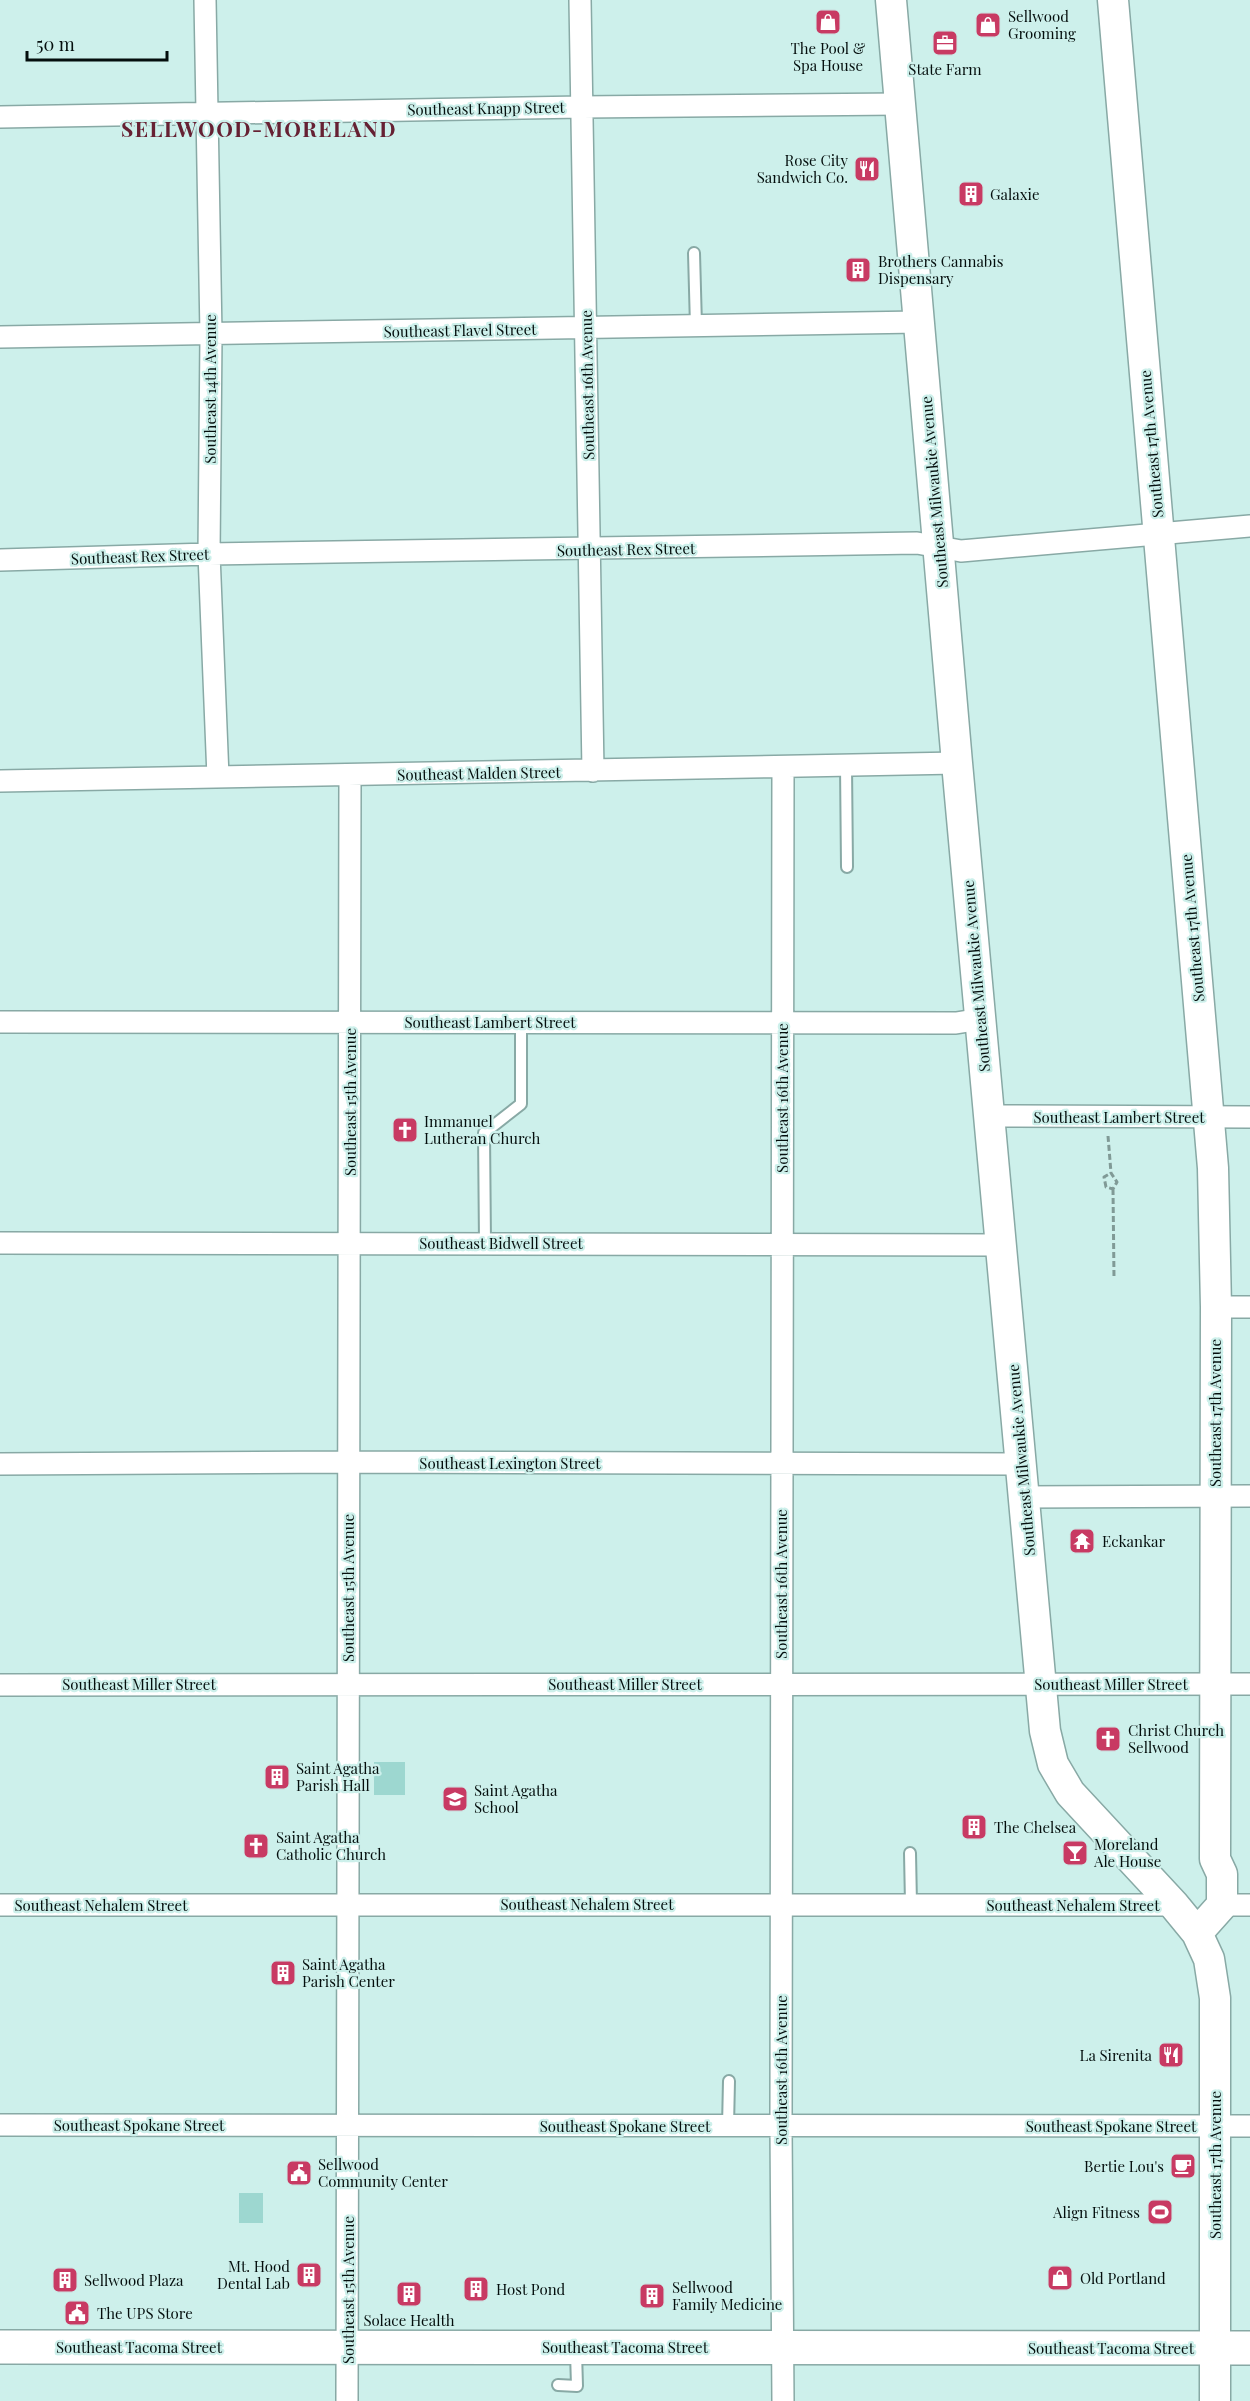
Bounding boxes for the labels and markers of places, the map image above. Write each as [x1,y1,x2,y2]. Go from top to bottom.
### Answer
place label: Sellwood Grooming [1008,6,1076,43]
shop icon: The Pool & Spa House [813,7,843,37]
shop icon: Sellwood Grooming [973,10,1003,40]
office icon: State Farm [930,28,960,58]
place label: The Pool & Spa House [791,38,866,75]
place label: State Farm [908,59,982,79]
place label: Rose City Sandwich Co. [757,150,848,187]
restaurant icon: Rose City Sandwich Co. [852,154,882,184]
building icon: Galaxie [956,179,986,209]
place label: Galaxie [990,184,1039,204]
place label: Brothers Cannabis Dispensary [878,251,1003,288]
building icon: Brothers Cannabis Dispensary [843,255,873,285]
place label: Immanuel Lutheran Church [424,1111,541,1148]
church icon: Immanuel Lutheran Church [390,1115,420,1145]
temple icon: Eckankar [1067,1526,1097,1556]
place label: Eckankar [1102,1531,1166,1551]
place label: Christ Church Sellwood [1128,1720,1224,1757]
church icon: Christ Church Sellwood [1093,1724,1123,1754]
place label: Saint Agatha Parish Hall [296,1758,380,1795]
building icon: Saint Agatha Parish Hall [262,1762,292,1792]
place label: Saint Agatha School [474,1780,558,1817]
school or university icon: Saint Agatha School [440,1784,470,1814]
building icon: The Chelsea [959,1812,989,1842]
place label: The Chelsea [994,1817,1077,1837]
place label: Saint Agatha Catholic Church [276,1827,386,1864]
church icon: Saint Agatha Catholic Church [241,1831,271,1861]
place label: Moreland Ale House [1093,1834,1161,1871]
bar icon: Moreland Ale House [1060,1838,1090,1868]
place label: Saint Agatha Parish Center [302,1954,395,1991]
building icon: Saint Agatha Parish Center [268,1958,298,1988]
restaurant icon: La Sirenita [1156,2040,1186,2070]
place label: La Sirenita [1080,2045,1153,2065]
cafe icon: Bertie Lou's [1168,2151,1198,2181]
place label: Sellwood Community Center [318,2154,448,2191]
place label: Bertie Lou's [1084,2156,1164,2176]
public building icon: Sellwood Community Center [284,2158,314,2188]
sports icon: Align Fitness [1145,2197,1175,2227]
place label: Align Fitness [1052,2202,1140,2222]
place label: Mt. Hood Dental Lab [217,2256,290,2293]
building icon: Mt. Hood Dental Lab [294,2260,324,2290]
shop icon: Old Portland [1045,2263,1075,2293]
building icon: Sellwood Plaza [50,2265,80,2295]
place label: Old Portland [1080,2268,1166,2288]
place label: Sellwood Plaza [84,2270,184,2290]
building icon: Host Pond [461,2274,491,2304]
place label: Sellwood Family Medicine [672,2277,782,2314]
building icon: Solace Health [394,2279,424,2309]
place label: Host Pond [496,2279,566,2299]
building icon: Sellwood Family Medicine [637,2281,667,2311]
public building icon: The UPS Store [62,2298,92,2328]
place label: The UPS Store [97,2303,193,2323]
place label: Solace Health [363,2310,455,2330]

